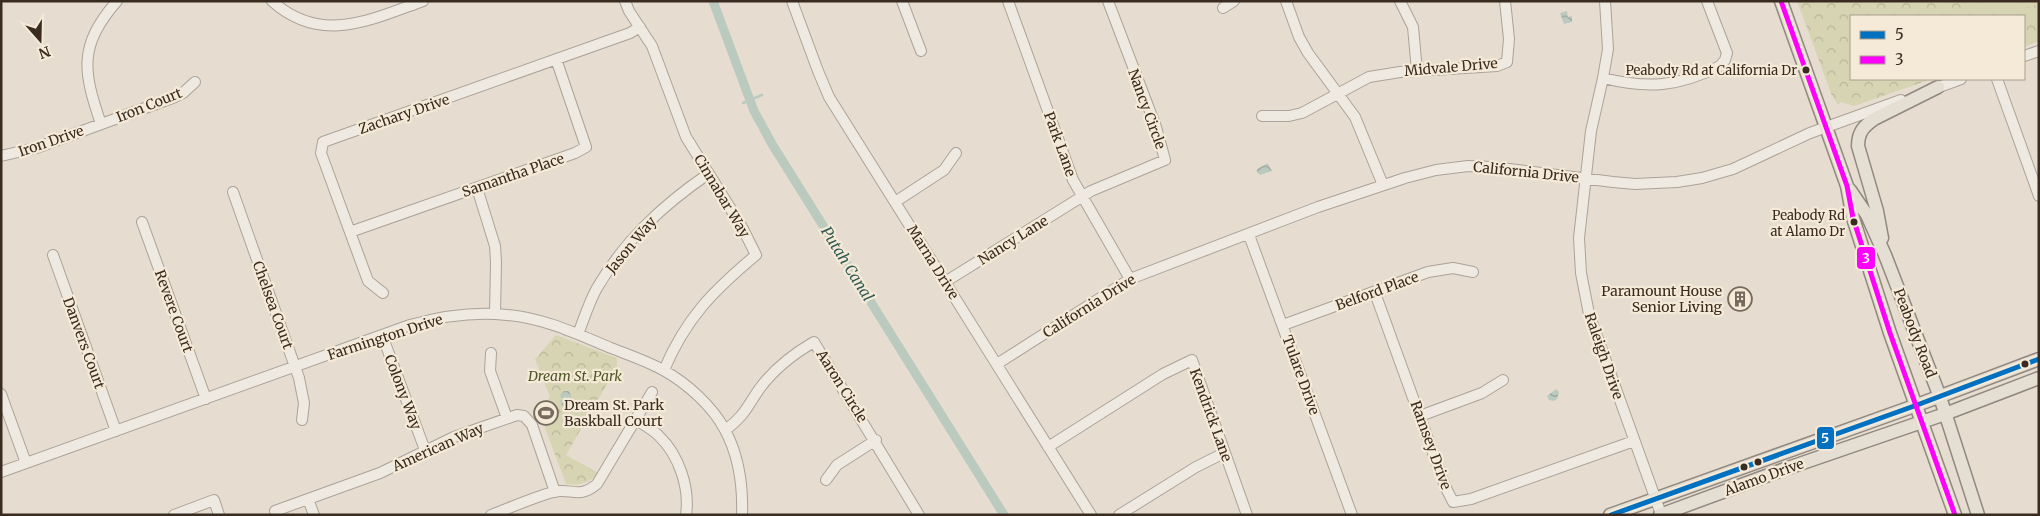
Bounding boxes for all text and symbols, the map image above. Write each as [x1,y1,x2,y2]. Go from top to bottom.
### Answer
north arrow [15,15,65,65]
legend [1850,15,2025,80]
text: 5 [1895,25,1904,44]
text: N [36,42,53,63]
text: 3 [1895,50,1904,69]
street label: Midvale Drive [1404,54,1498,80]
place label: Peabody Rd at California Dr [1625,62,1797,79]
marker: Peabody Rd at California Dr [1801,65,1811,75]
street label: Nancy Circle [1124,66,1170,152]
street label: Iron Court [114,83,185,126]
street label: Zachary Drive [356,90,452,138]
street label: Park Lane [1040,109,1080,179]
street label: Iron Drive [16,121,86,161]
street label: Samantha Place [460,149,566,201]
street label: Cinnabar Way [690,151,754,242]
street label: California Drive [1472,158,1580,186]
place label: Peabody Rd at Alamo Dr [1770,207,1845,240]
street label: Nancy Lane [975,211,1051,269]
street label: Jason Way [601,212,661,278]
marker: Peabody Rd at Alamo Dr [1849,217,1859,227]
street label: Marna Drive [903,222,963,302]
water label: Putah Canal [817,223,878,305]
line badge: 3 [1856,246,1876,270]
text: 3 [1862,249,1870,267]
street label: Chelsea Court [249,258,297,352]
street label: Revere Court [151,267,197,355]
street label: Belford Place [1333,268,1421,314]
street label: California Drive [1039,270,1139,342]
place label: Paramount House Senior Living [1601,282,1723,316]
building icon: Paramount House Senior Living [1727,286,1753,312]
street label: Peabody Road [1890,286,1941,381]
street label: Danvers Court [59,295,109,392]
street label: Farmington Drive [325,310,445,364]
street label: Raleigh Drive [1581,310,1627,402]
street label: Tulare Drive [1278,333,1324,417]
street label: Aaron Circle [812,345,871,426]
street label: Colony Way [380,352,426,433]
unlabelled marker [2020,359,2030,369]
street label: Kendrick Lane [1186,366,1236,464]
park label: Dream St. Park [527,367,622,385]
place label: Dream St. Park Baskball Court [564,396,664,430]
street label: Ramsey Drive [1407,398,1455,492]
sports icon: Dream St. Park Baskball Court [533,400,559,426]
street label: American Way [389,419,487,476]
line badge: 5 [1816,426,1835,450]
text: 5 [1821,429,1829,447]
street label: Alamo Drive [1721,454,1806,500]
unlabelled marker [1753,457,1763,467]
unlabelled marker [1739,462,1749,472]

